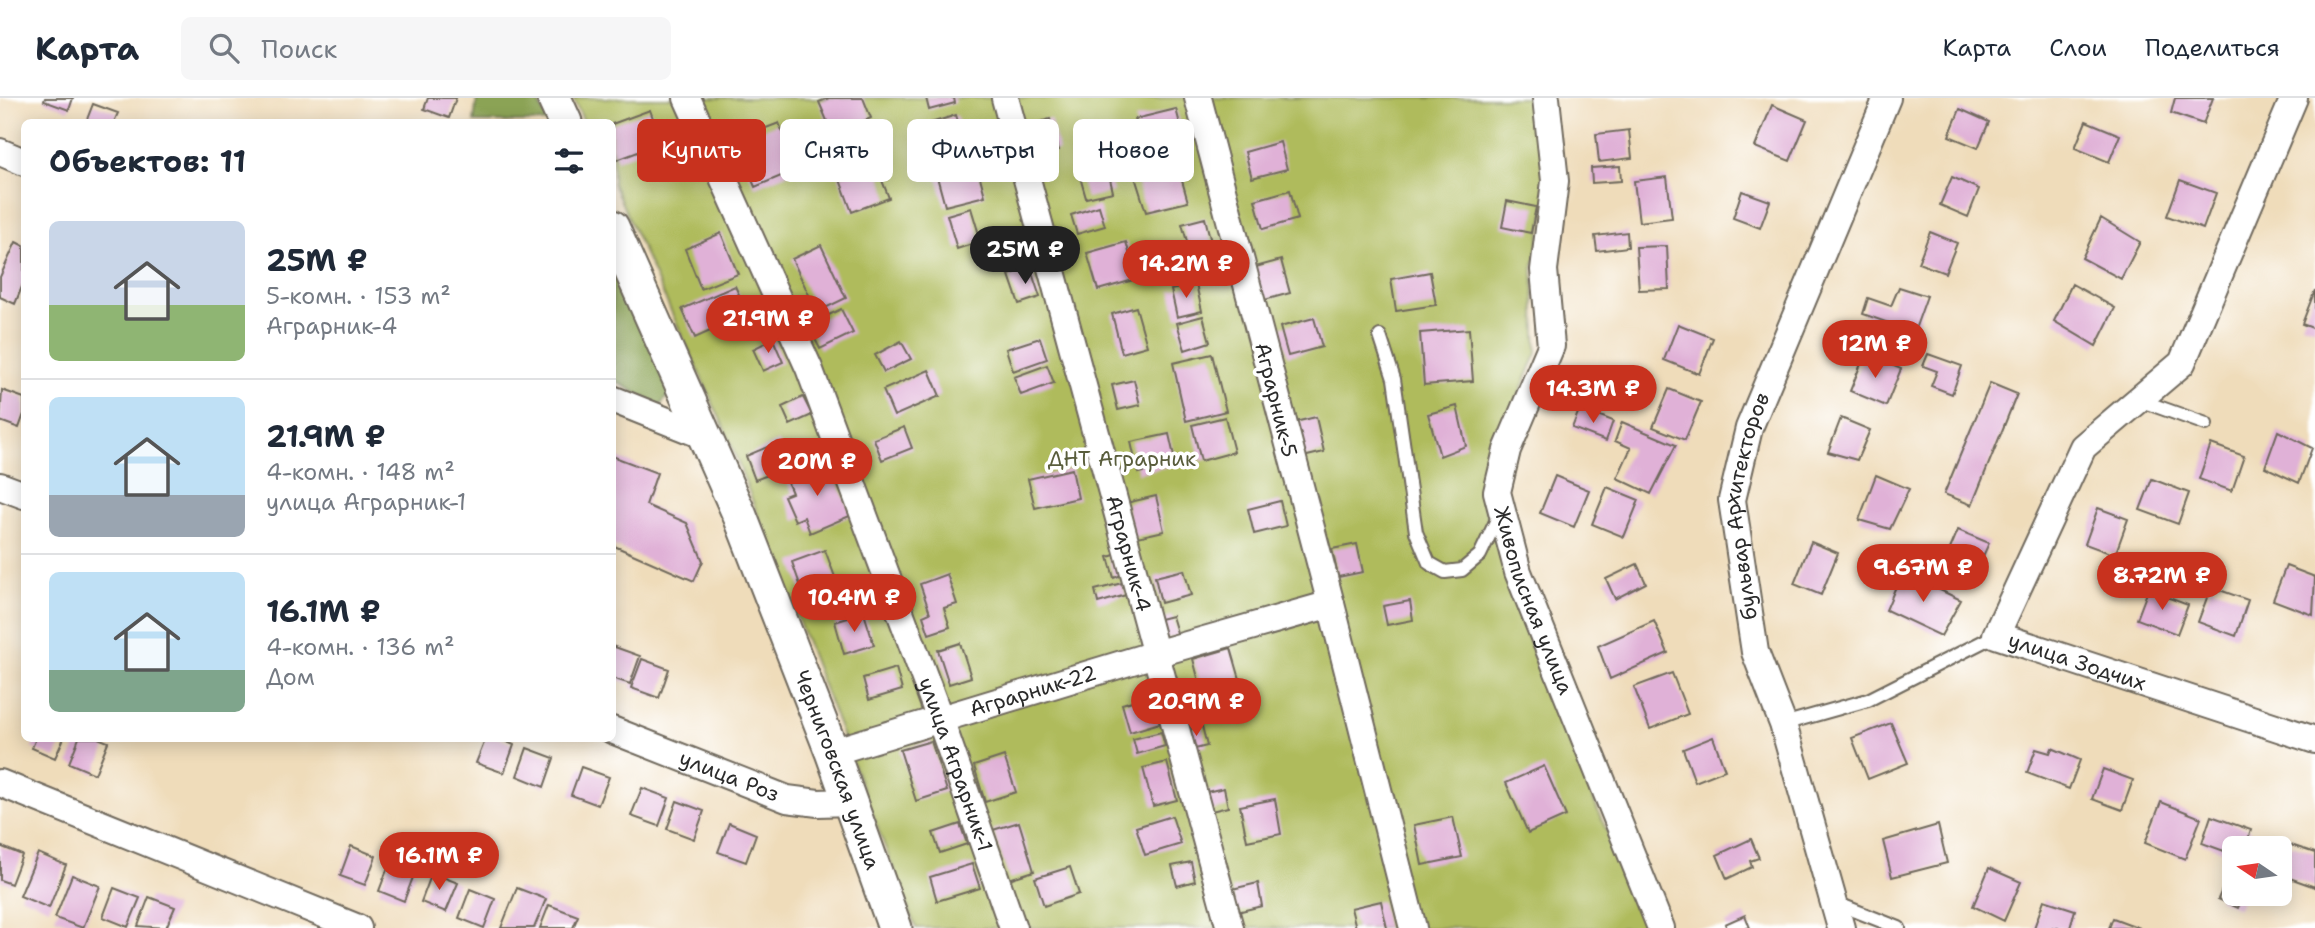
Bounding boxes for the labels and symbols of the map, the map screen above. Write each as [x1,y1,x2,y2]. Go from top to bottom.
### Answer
pin: 25M ₽ [976,226,1074,286]
pin: 14.2M ₽ [1121,240,1251,300]
pin: 21.9M ₽ [703,296,833,355]
pin: 12M ₽ [1826,320,1924,380]
street label: Аграрник-5 [1248,340,1304,460]
pin: 14.3M ₽ [1528,366,1658,425]
street label: бульвар Архитекторов [1717,388,1776,622]
pin: 20M ₽ [768,438,866,498]
park label: ДНТ Аграрник [1048,445,1196,473]
street label: Аграрник-4 [1099,492,1158,615]
street label: Живописная улица [1487,503,1580,699]
pin: 9.67M ₽ [1858,545,1988,604]
pin: 8.72M ₽ [2097,552,2227,612]
pin: 10.4M ₽ [789,574,919,634]
street label: улица Зодчих [2005,626,2149,697]
street label: Аграрник-22 [966,659,1100,723]
street label: Черниговская улица [787,666,887,873]
street label: улица Аграрник-1 [912,673,999,855]
pin: 20.9M ₽ [1131,678,1261,738]
street label: улица Роз [675,744,783,808]
pin: 16.1M ₽ [374,832,504,892]
north arrow [2222,836,2292,906]

